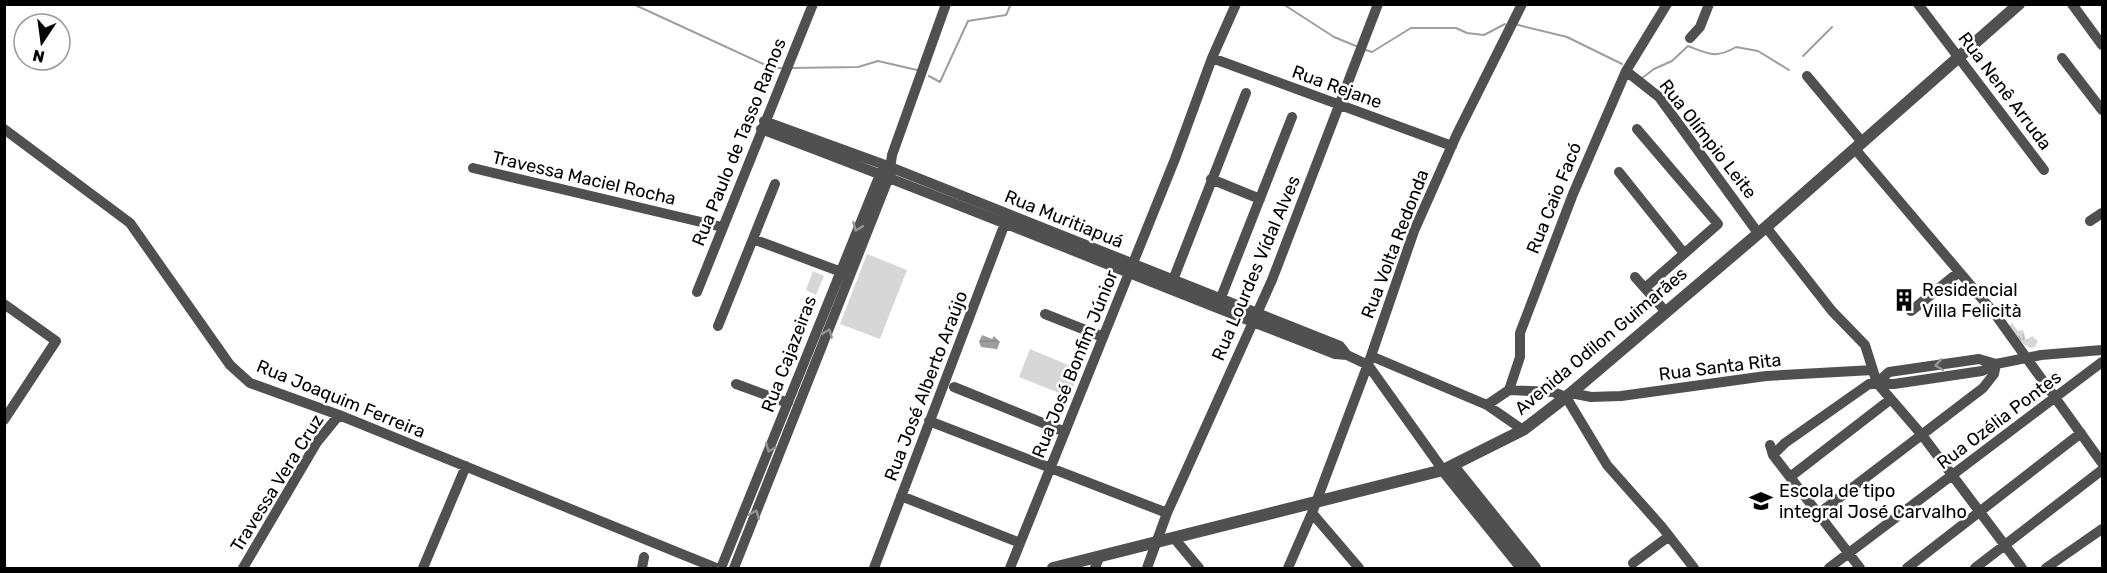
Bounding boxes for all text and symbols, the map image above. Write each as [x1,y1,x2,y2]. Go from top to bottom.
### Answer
north arrow [12,12,72,72]
street label: Rua Nenê Arruda [1954,28,2056,154]
street label: Rua Paulo de Tasso Ramos [687,35,791,249]
text: N [31,46,46,67]
street label: Rua Rejane [1289,61,1385,113]
street label: Rua Olímpio Leite [1655,75,1761,203]
street label: Rua Caio Facó [1522,139,1586,257]
street label: Travessa Maciel Rocha [490,146,678,210]
street label: Rua Volta Redonda [1356,166,1434,322]
street label: Rua Lourdes Vídal Alves [1207,172,1305,364]
street label: Rua Muritiapuá [1001,185,1127,253]
one-way arrow [852,221,864,232]
street label: Avenida Odilon Guimarães [1510,262,1692,420]
street label: Rua José Bonfim Júnior [1027,267,1123,461]
place label: Residencial Villa Felicità [1922,279,2022,322]
building icon: Residencial Villa Felicità [1891,287,1917,313]
street label: Rua José Alberto Araújo [880,288,972,484]
street label: Rua Cajazeiras [757,293,821,415]
one-way arrow [821,328,833,339]
street label: Rua Santa Rita [1657,349,1783,385]
street label: Rua Joaquim Ferreira [253,355,429,443]
one-way arrow [1934,359,1943,371]
street label: Rua Ozélia Pontes [1932,366,2066,474]
street label: Travessa Vera Cruz [226,410,328,556]
one-way arrow [765,441,777,452]
place label: Escola de tipo integral José Carvalho [1779,480,1967,523]
school or university icon: Escola de tipo integral José Carvalho [1748,488,1774,514]
one-way arrow [748,509,760,520]

